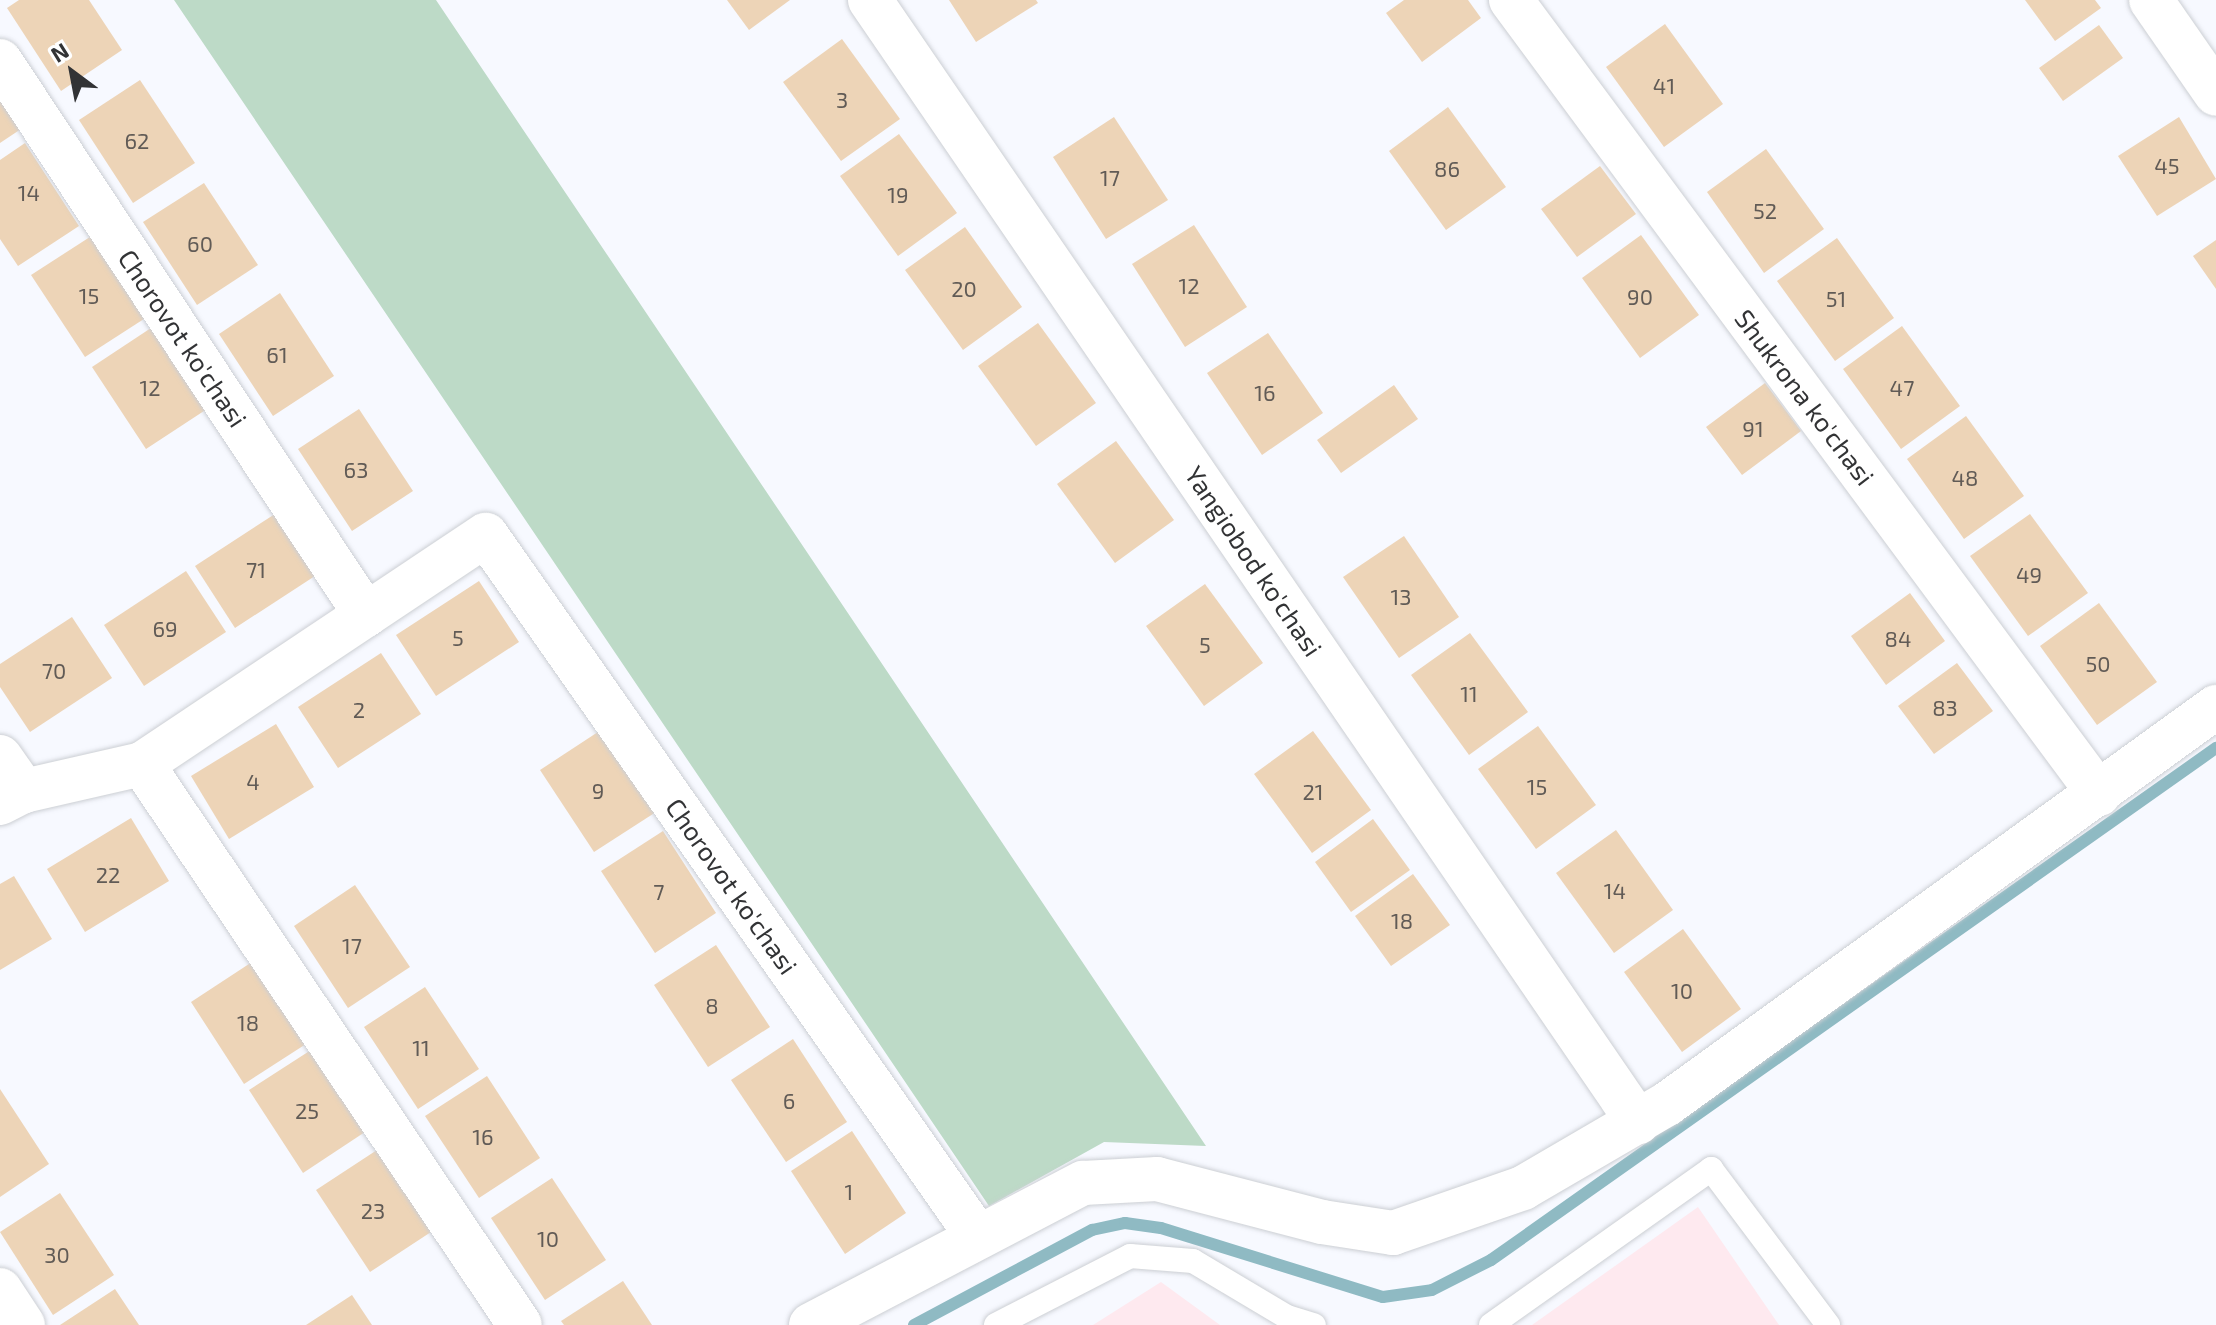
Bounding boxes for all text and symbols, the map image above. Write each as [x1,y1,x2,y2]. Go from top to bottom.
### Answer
north arrow [32,32,112,112]
text: N [46,36,73,67]
house number: 41 [1653,73,1675,99]
house number: 3 [836,87,848,113]
house number: 62 [125,128,149,154]
house number: 45 [2154,153,2180,179]
house number: 86 [1434,156,1460,182]
house number: 17 [1100,165,1120,191]
house number: 14 [18,180,40,206]
house number: 19 [887,182,909,208]
house number: 52 [1753,198,1777,224]
house number: 60 [187,231,213,257]
street label: Chorovot ko'chasi [112,243,254,433]
house number: 12 [1178,273,1200,299]
house number: 20 [951,276,977,302]
house number: 15 [79,283,99,309]
house number: 90 [1627,284,1653,310]
house number: 51 [1826,286,1846,312]
street label: Shukrona ko'chasi [1729,303,1881,491]
house number: 61 [266,342,288,368]
house number: 12 [139,375,161,401]
house number: 47 [1890,375,1914,401]
house number: 16 [1254,380,1276,406]
house number: 91 [1742,416,1764,442]
house number: 63 [344,457,368,483]
street label: Yangiobod ko'chasi [1179,460,1329,662]
house number: 48 [1952,465,1978,491]
house number: 71 [246,557,266,583]
house number: 49 [2016,562,2042,588]
house number: 13 [1391,584,1411,610]
house number: 69 [152,616,178,642]
house number: 5 [452,625,464,651]
house number: 84 [1885,626,1911,652]
house number: 5 [1199,632,1211,658]
house number: 50 [2085,651,2111,677]
house number: 70 [42,658,66,684]
house number: 11 [1460,681,1478,707]
house number: 83 [1932,695,1958,721]
house number: 2 [353,697,365,723]
house number: 4 [246,769,260,795]
house number: 15 [1527,774,1547,800]
house number: 9 [592,778,604,804]
house number: 21 [1302,779,1324,805]
street label: Chorovot ko'chasi [660,792,804,980]
house number: 22 [96,862,120,888]
house number: 14 [1604,878,1626,904]
house number: 7 [653,879,665,905]
house number: 18 [1391,908,1413,934]
house number: 17 [342,933,362,959]
house number: 10 [1671,978,1693,1004]
house number: 8 [705,993,719,1019]
house number: 18 [237,1010,259,1036]
house number: 11 [412,1035,430,1061]
house number: 6 [783,1088,795,1114]
house number: 25 [295,1098,319,1124]
house number: 16 [472,1124,494,1150]
house number: 1 [845,1179,853,1205]
house number: 23 [361,1198,385,1224]
house number: 10 [537,1226,559,1252]
house number: 30 [44,1242,70,1268]

